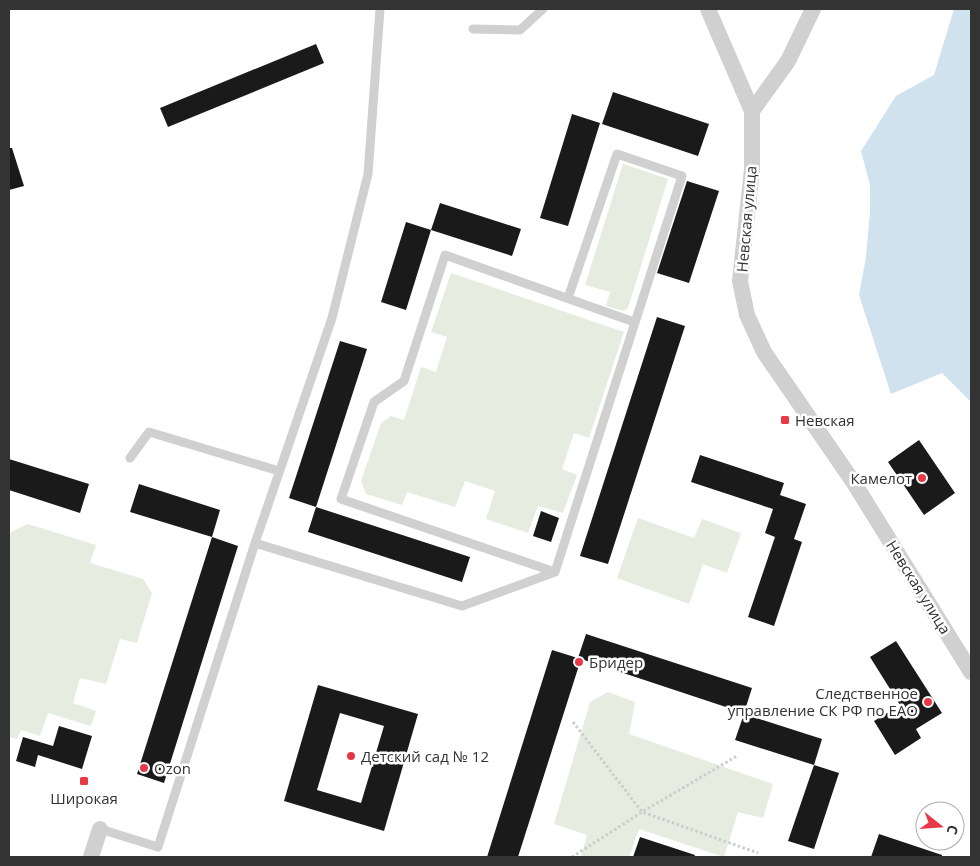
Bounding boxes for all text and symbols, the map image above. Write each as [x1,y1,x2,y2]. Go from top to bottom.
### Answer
street label: Невская улица [731,165,761,273]
place label: Невская [795,410,855,430]
marker: Невская [779,414,791,426]
place label: Камелот [850,468,912,488]
marker: Камелот [916,472,928,484]
street label: Невская улица [882,536,956,638]
place label: Бридер [589,652,643,672]
marker: Бридер [573,656,585,668]
place label: Следственное управление СК РФ по ЕАО [728,683,918,720]
marker: Следственное управление СК РФ по ЕАО [922,696,934,708]
place label: Детский сад № 12 [361,746,489,766]
marker: Детский сад № 12 [345,750,357,762]
place label: Ozon [154,758,191,778]
marker: Ozon [138,762,150,774]
marker: Широкая [78,775,90,787]
place label: Широкая [50,788,118,808]
north arrow [915,801,965,851]
text: С [942,823,963,837]

